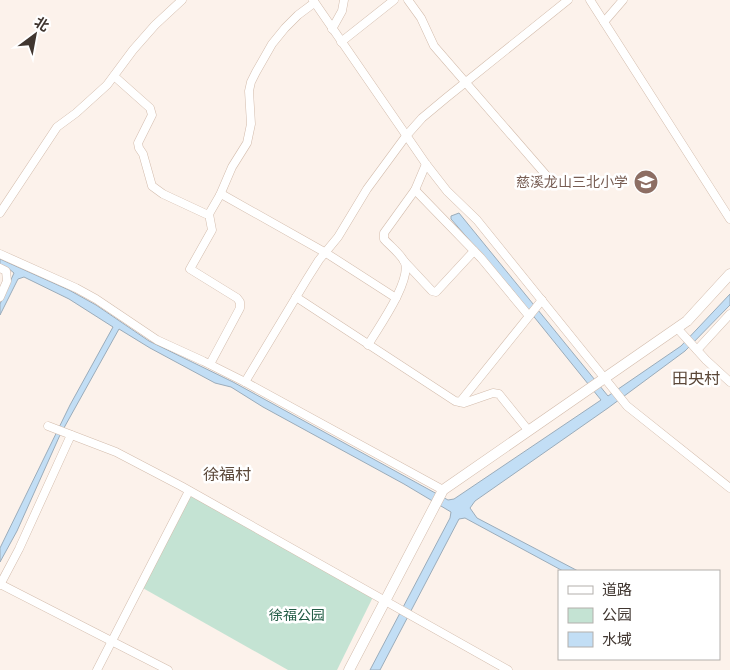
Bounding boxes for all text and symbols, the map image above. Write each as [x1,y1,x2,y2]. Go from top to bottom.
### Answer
north arrow [10,10,60,60]
text: 北 [32,13,53,34]
school or university icon: 慈溪龙山三北小学 [633,169,659,195]
place label: 慈溪龙山三北小学 [516,173,628,190]
district label: 田央村 [672,368,720,387]
district label: 徐福村 [203,464,251,483]
legend [558,570,720,660]
text: 道路 [602,580,632,598]
text: 公园 [602,605,632,623]
park label: 徐福公园 [269,606,325,623]
text: 水域 [602,630,632,648]

